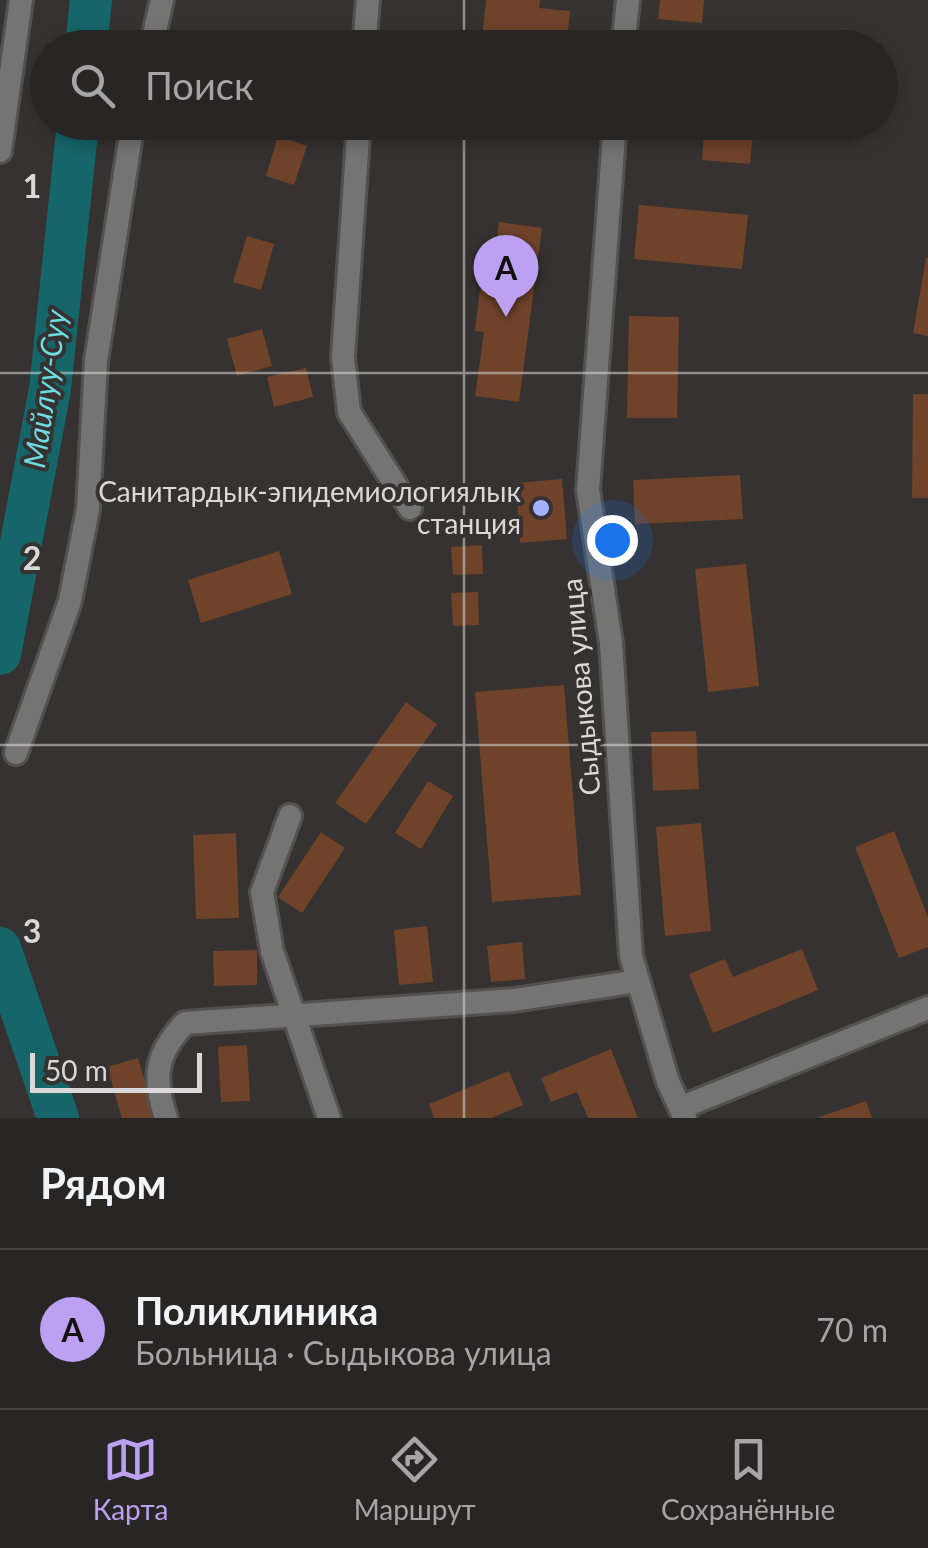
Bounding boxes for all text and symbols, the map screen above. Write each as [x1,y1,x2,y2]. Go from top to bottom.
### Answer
search box [30,30,898,140]
icon: search [65,58,120,113]
text: Поиск [145,62,254,108]
text: 1 [23,166,41,205]
pin: A [474,234,538,317]
water label: Майлуу-Суу [15,307,73,470]
place label: Санитардык-эпидемиологиялык станция [98,474,522,540]
marker: Санитардык-эпидемиологиялык станция [530,497,552,519]
your location [587,515,638,566]
text: 2 [23,538,41,577]
street label: Сыдыкова улица [554,577,606,797]
text: 3 [23,911,41,950]
scale bar [30,1048,202,1092]
text: 50 m [45,1053,108,1087]
text: Рядом [40,1158,167,1208]
text: Поликлиника [135,1287,378,1333]
text: A [61,1310,84,1349]
text: 70 m [816,1310,888,1349]
text: Больница · Сыдыкова улица [135,1333,552,1372]
tab: Карта [93,1432,168,1526]
tab: Маршрут [354,1432,476,1526]
tab: Сохранённые [661,1432,835,1526]

